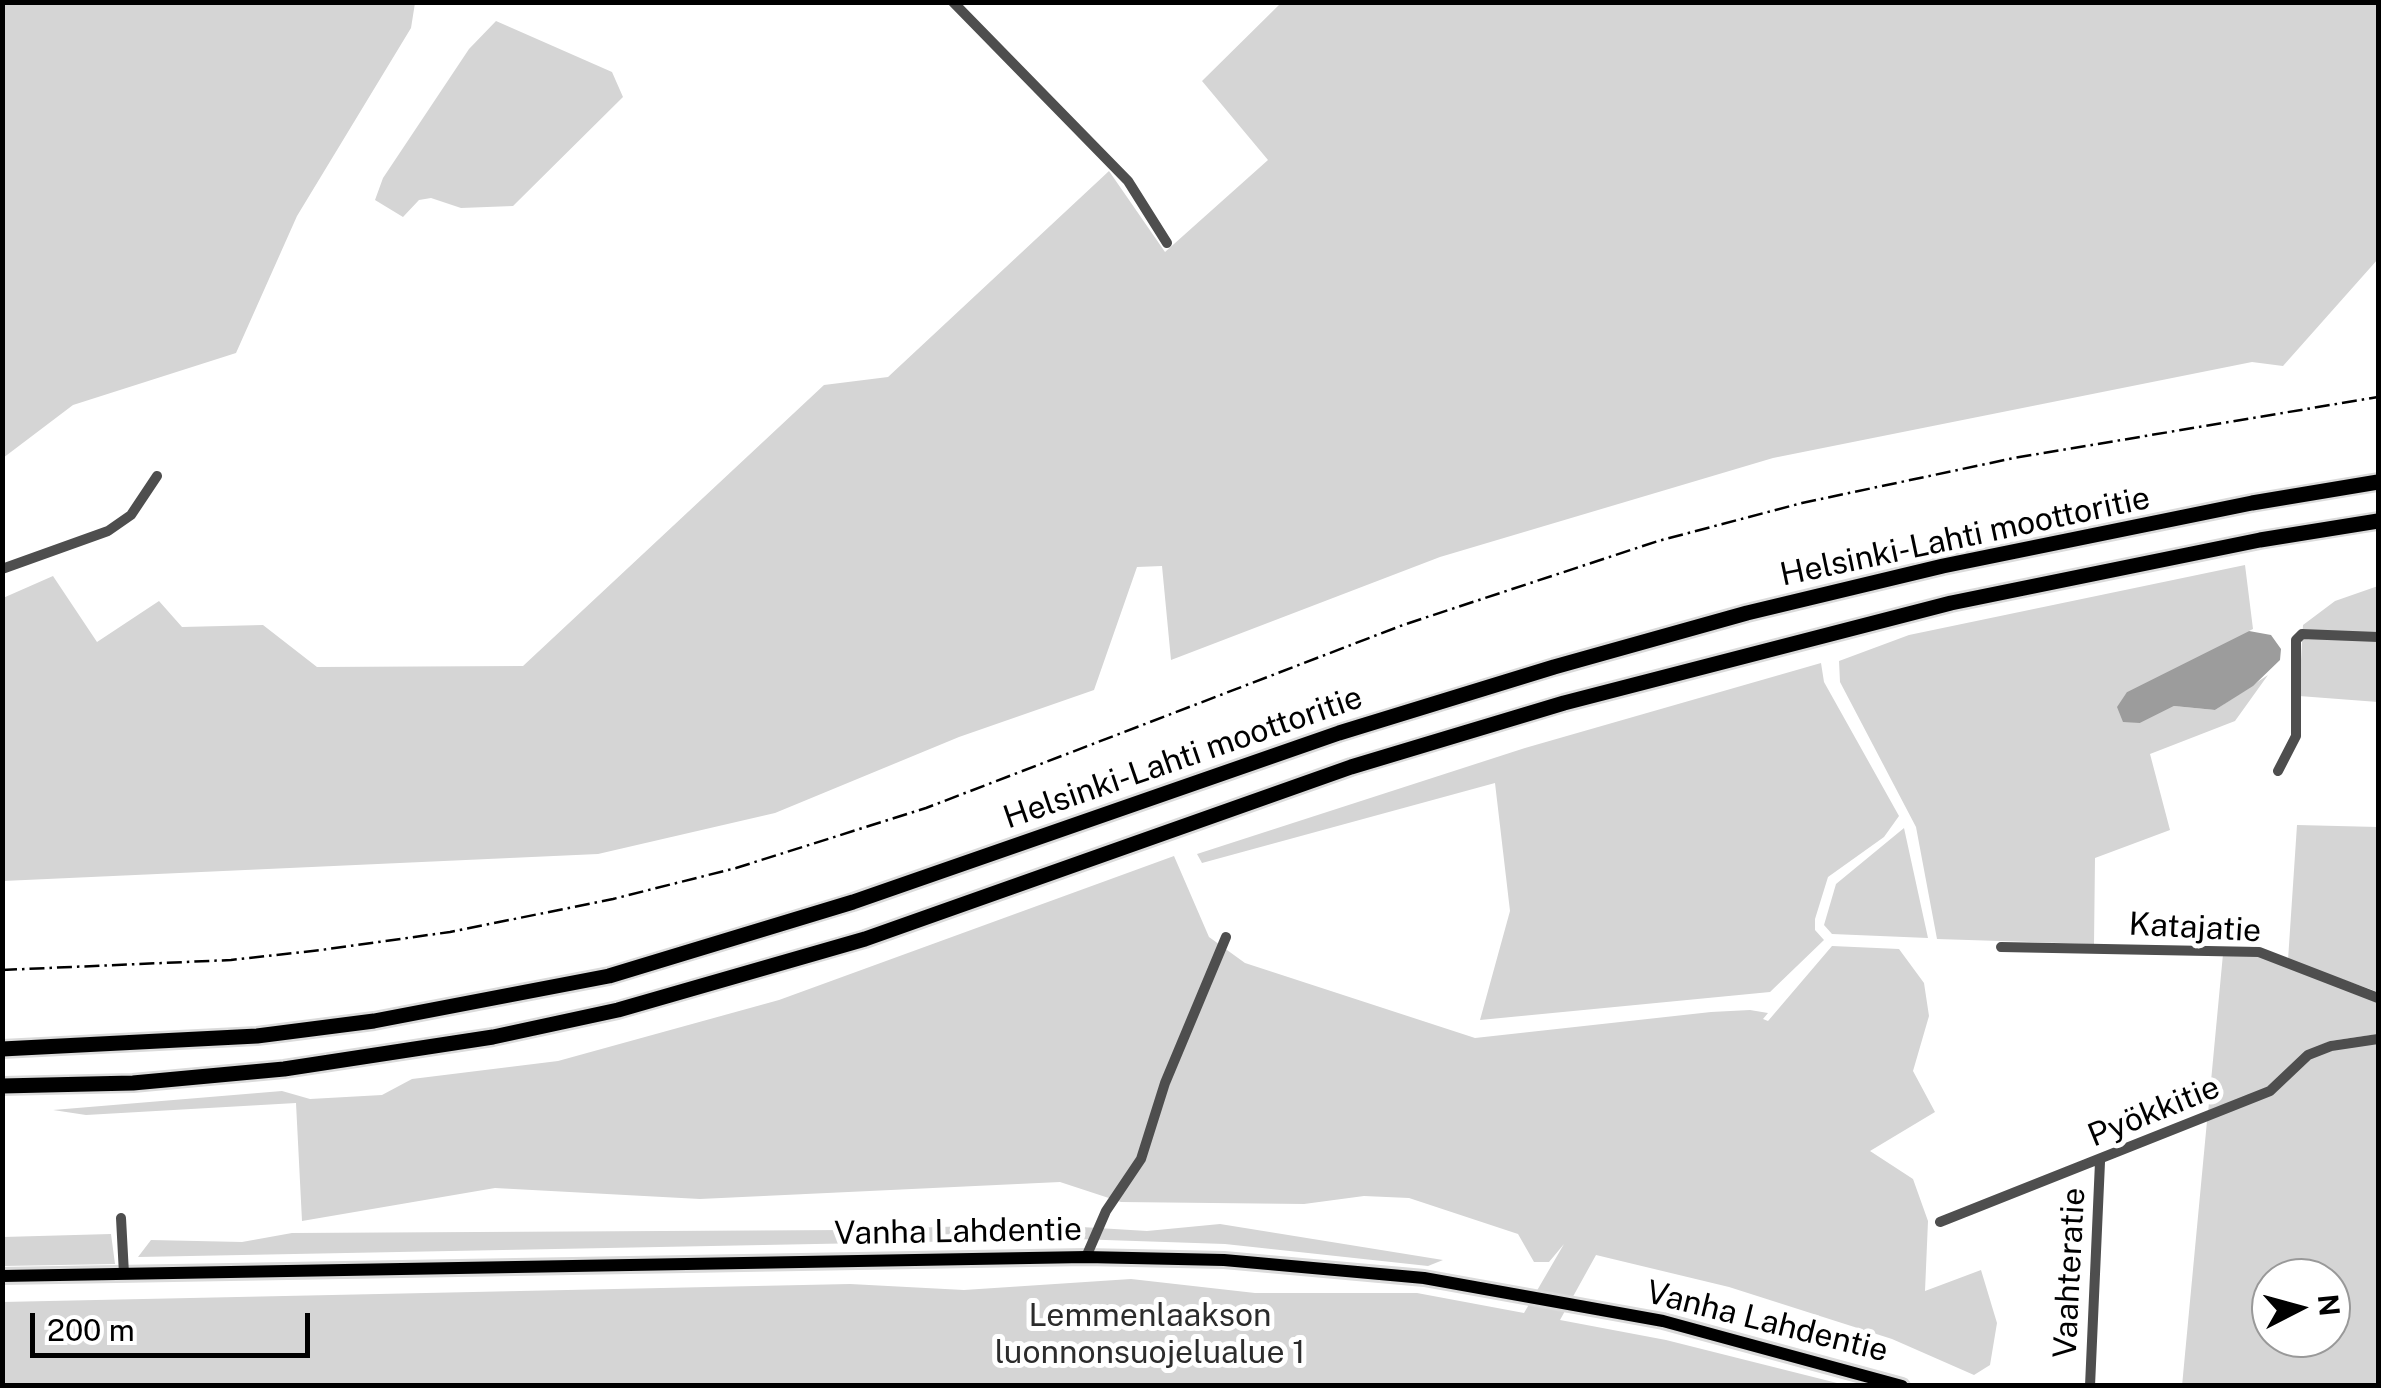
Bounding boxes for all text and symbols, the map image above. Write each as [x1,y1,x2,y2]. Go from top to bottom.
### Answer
street label: Helsinki-Lahti moottoritie [1777,479,2153,595]
street label: Helsinki-Lahti moottoritie [999,678,1367,838]
street label: Katajatie [2128,905,2262,951]
street label: Pyökkitie [2083,1068,2225,1156]
street label: Vaahteratie [2046,1187,2094,1359]
street label: Vanha Lahdentie [834,1211,1082,1253]
north arrow [2251,1258,2351,1358]
street label: Vanha Lahdentie [1642,1273,1892,1371]
text: N [2312,1292,2347,1318]
scale bar [35,1293,315,1355]
park label: Lemmenlaakson luonnonsuojelualue 1 [995,1297,1305,1372]
text: 200 m [47,1312,135,1348]

